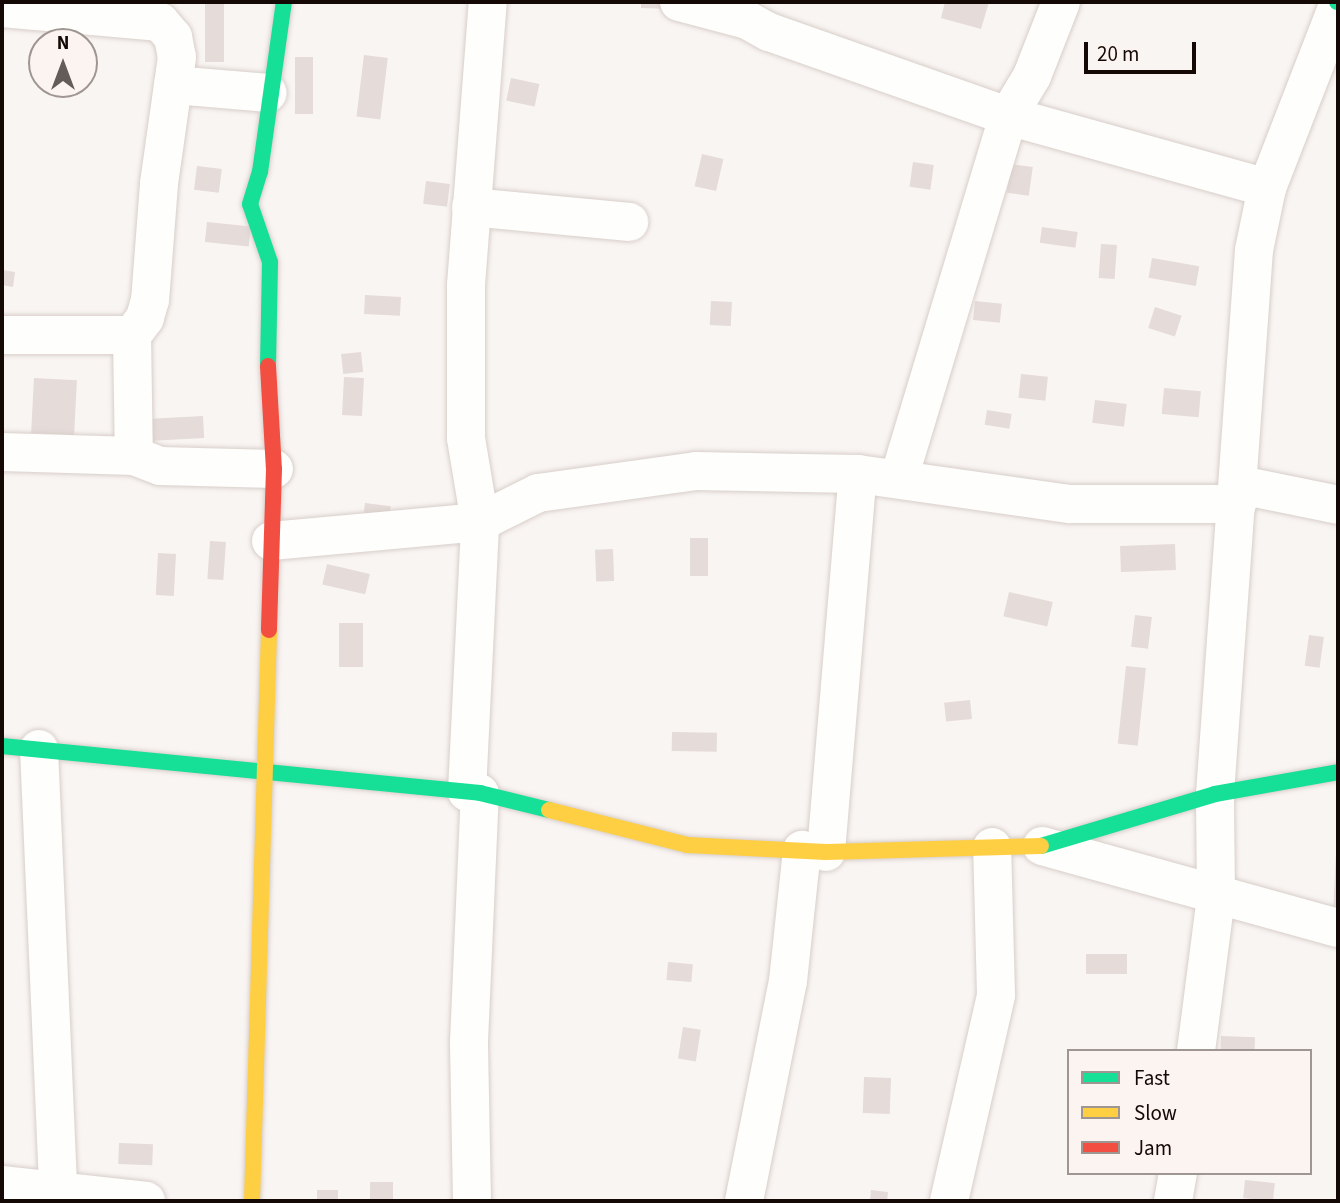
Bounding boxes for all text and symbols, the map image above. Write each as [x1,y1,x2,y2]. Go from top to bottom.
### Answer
north arrow [28,28,98,98]
scale bar [1088,28,1200,72]
text: N [57,30,69,57]
text: 20 m [1097,39,1139,69]
legend [1067,1049,1312,1175]
text: Fast [1134,1063,1170,1093]
text: Slow [1134,1098,1177,1128]
text: Jam [1134,1133,1172,1163]

